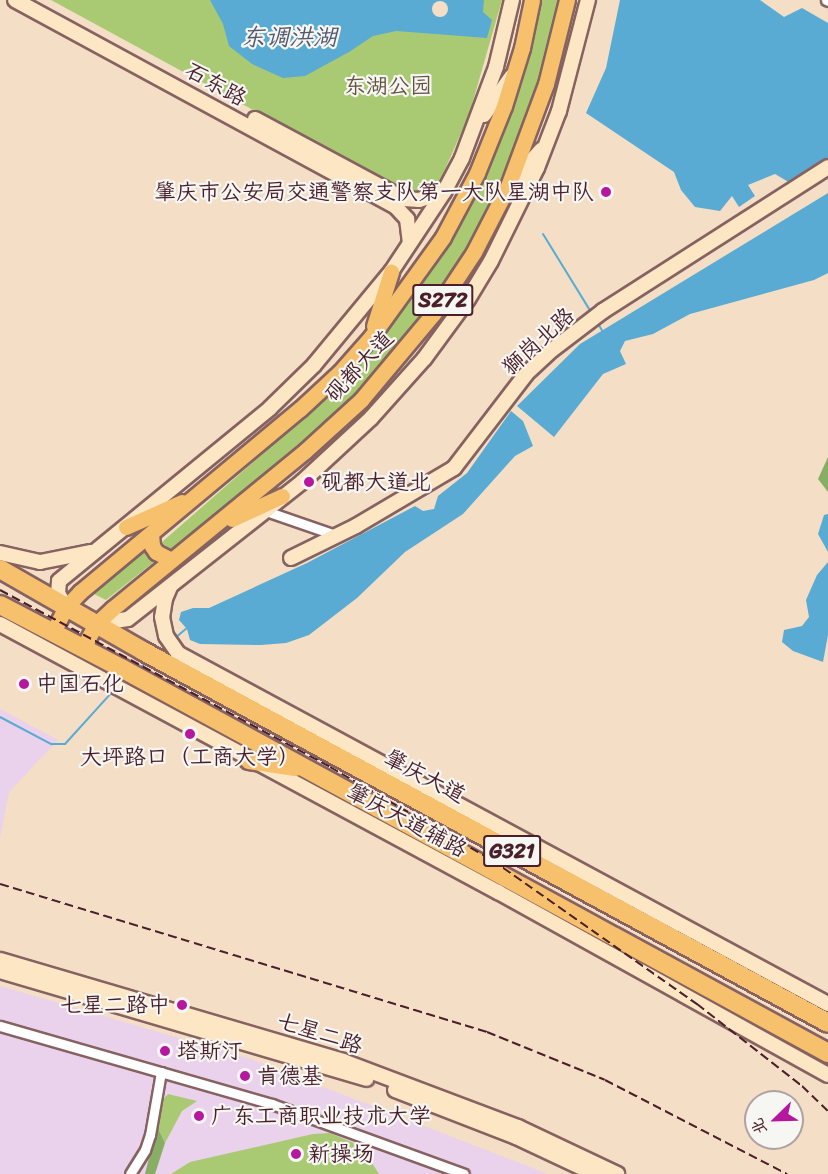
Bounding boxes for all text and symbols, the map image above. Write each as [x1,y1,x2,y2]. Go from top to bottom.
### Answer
water label: 东调洪湖 [241,24,337,52]
street label: 石东路 [181,56,251,112]
park label: 东湖公园 [344,73,432,99]
place label: 肇庆市公安局交通警察支队第一大队星湖中队 [154,179,594,205]
marker: 肇庆市公安局交通警察支队第一大队星湖中队 [599,185,613,199]
road number: S272 [412,282,474,318]
street label: 獅岗北路 [496,302,580,380]
street label: 砚都大道 [319,325,399,407]
place label: 砚都大道北 [321,469,431,495]
marker: 砚都大道北 [302,475,316,489]
place label: 中国石化 [36,671,124,697]
marker: 中国石化 [17,677,31,691]
marker: 大坪路口（工商大学） [183,727,197,741]
place label: 大坪路口（工商大学） [80,744,300,770]
street label: 肇庆大道 [380,744,470,808]
street label: 肇庆大道辅路 [343,777,471,863]
road number: G321 [482,833,542,869]
place label: 七星二路中 [60,992,170,1018]
marker: 七星二路中 [175,998,189,1012]
street label: 七星二路 [274,1007,366,1059]
place label: 塔斯汀 [177,1038,243,1064]
marker: 塔斯汀 [158,1044,172,1058]
place label: 肯德基 [257,1063,323,1089]
marker: 肯德基 [238,1069,252,1083]
north arrow [744,1090,804,1150]
place label: 广东工商职业技术大学 [211,1103,431,1129]
marker: 广东工商职业技术大学 [192,1109,206,1123]
text: 北 [742,1113,775,1139]
place label: 新操场 [308,1141,374,1167]
marker: 新操场 [289,1147,303,1161]

